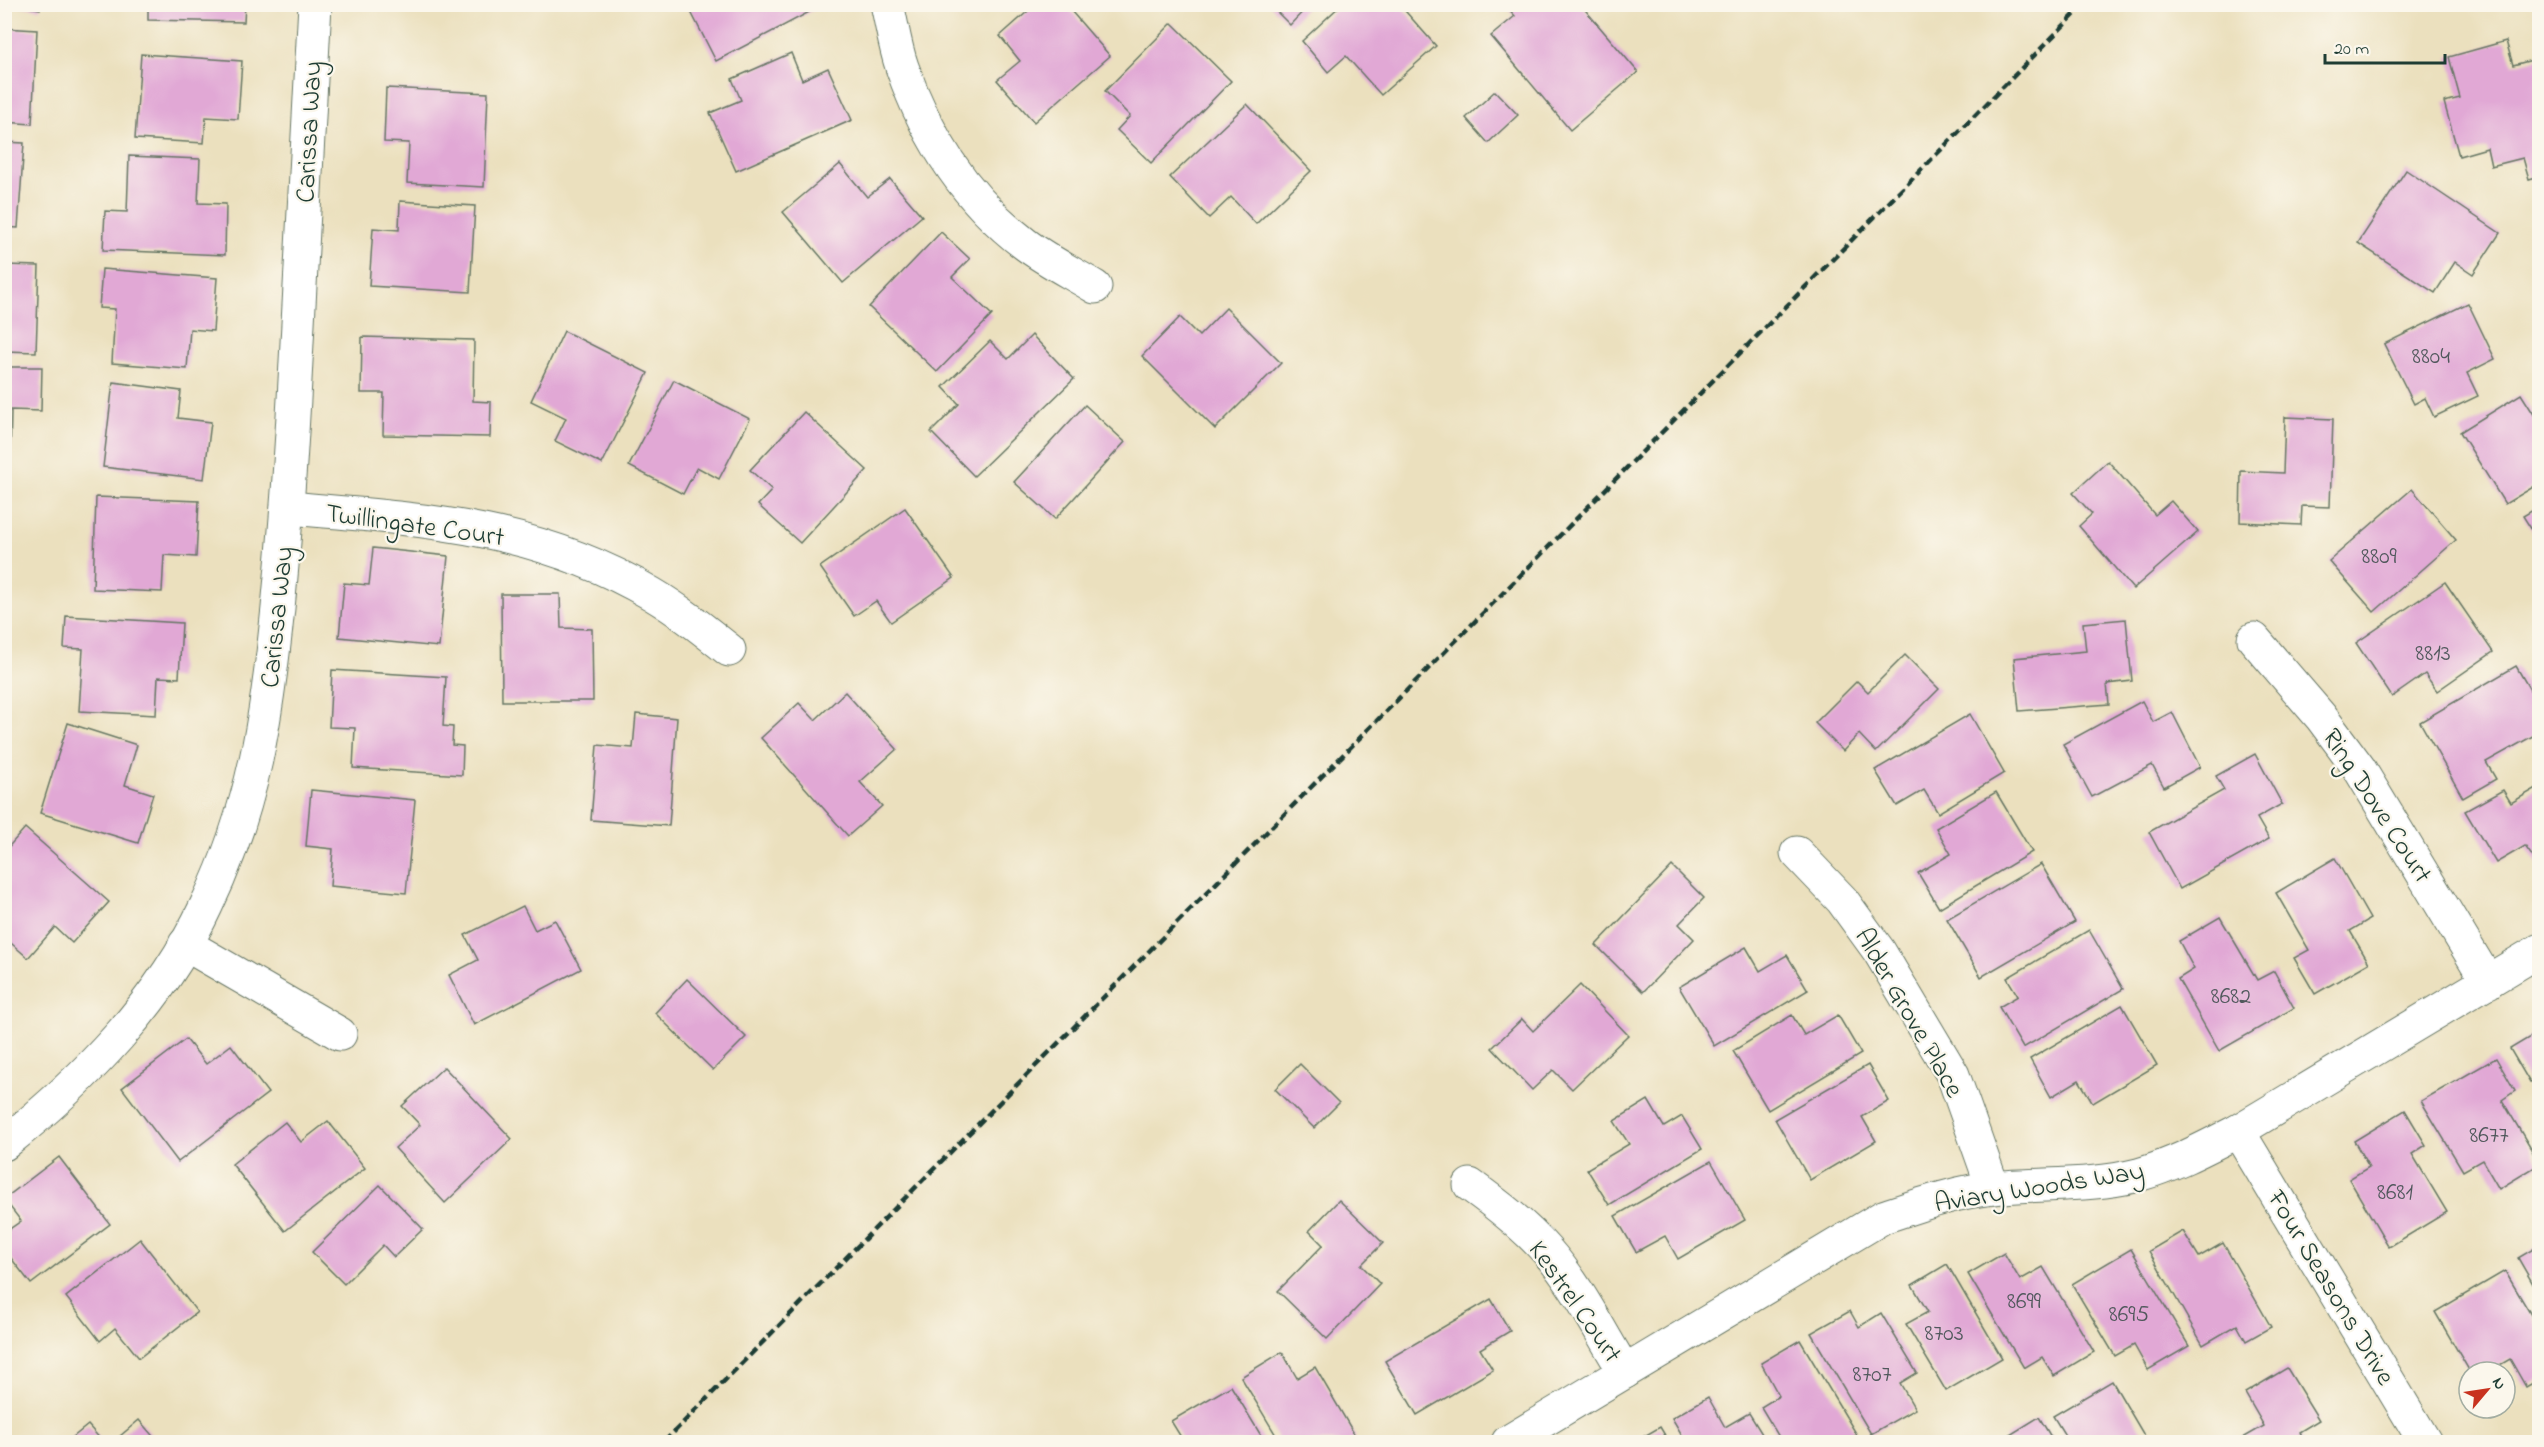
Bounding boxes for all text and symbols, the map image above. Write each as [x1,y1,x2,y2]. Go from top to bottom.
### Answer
scale bar [2325,27,2445,65]
text: 20 m [2334,37,2369,63]
street label: Carissa Way [287,60,334,204]
house number: 8804 [2412,340,2450,375]
street label: Twillingate Court [323,495,506,558]
house number: 8809 [2361,540,2398,575]
street label: Carissa Way [252,545,305,690]
house number: 8813 [2415,637,2451,672]
street label: Ring Dove Court [2311,721,2441,891]
street label: Alder Grove Place [1843,921,1973,1106]
house number: 8682 [2211,980,2251,1015]
house number: 8677 [2469,1119,2509,1154]
street label: Aviary Woods Way [1932,1153,2147,1224]
house number: 8681 [2377,1176,2413,1211]
street label: Four Seasons Drive [2256,1182,2404,1394]
street label: Kestrel Court [1517,1233,1630,1372]
house number: 8699 [2007,1285,2042,1320]
house number: 8695 [2109,1298,2150,1333]
house number: 8703 [1924,1317,1964,1352]
house number: 8707 [1852,1358,1892,1393]
north arrow [2457,1360,2517,1420]
text: N [2485,1373,2512,1394]

